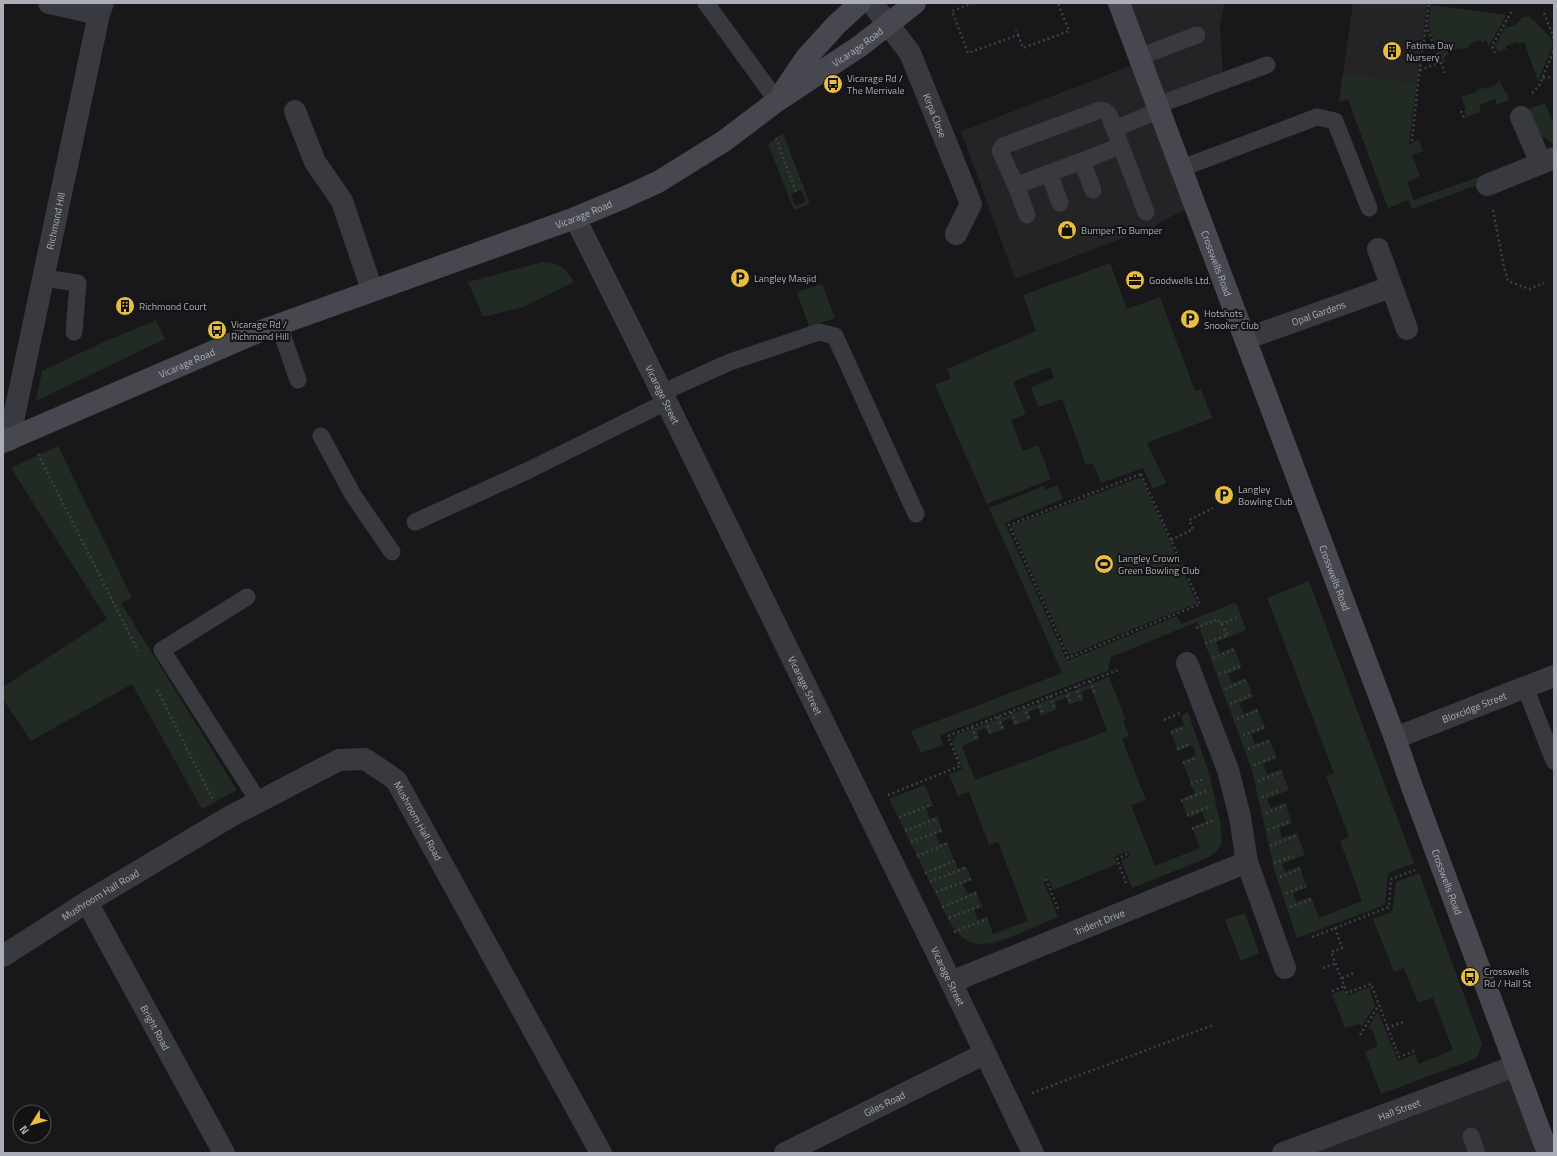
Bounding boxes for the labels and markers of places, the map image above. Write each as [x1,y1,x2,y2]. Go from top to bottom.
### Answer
place label: Fatima Day Nursery [1406,38,1454,65]
building icon: Fatima Day Nursery [1381,40,1403,62]
place label: Vicarage Rd / The Merrivale [847,71,905,98]
bus stop icon: Vicarage Rd / The Merrivale [822,73,844,95]
shop icon: Bumper To Bumper [1056,219,1078,241]
place label: Bumper To Bumper [1081,223,1163,238]
parking icon: Langley Masjid [729,267,751,289]
office icon: Goodwells Ltd. [1124,269,1146,291]
place label: Langley Masjid [754,271,816,286]
place label: Goodwells Ltd. [1149,273,1211,288]
building icon: Richmond Court [114,295,136,317]
place label: Richmond Court [139,299,207,314]
place label: Hotshots Snooker Club [1204,306,1259,333]
parking icon: Hotshots Snooker Club [1179,308,1201,330]
place label: Vicarage Rd / Richmond Hill [231,317,289,344]
bus stop icon: Vicarage Rd / Richmond Hill [206,319,228,341]
place label: Langley Bowling Club [1238,482,1293,509]
parking icon: Langley Bowling Club [1213,484,1235,506]
place label: Langley Crown Green Bowling Club [1118,551,1200,578]
sports icon: Langley Crown Green Bowling Club [1093,553,1115,575]
place label: Crosswells Rd / Hall St [1484,964,1532,991]
bus stop icon: Crosswells Rd / Hall St [1459,966,1481,988]

